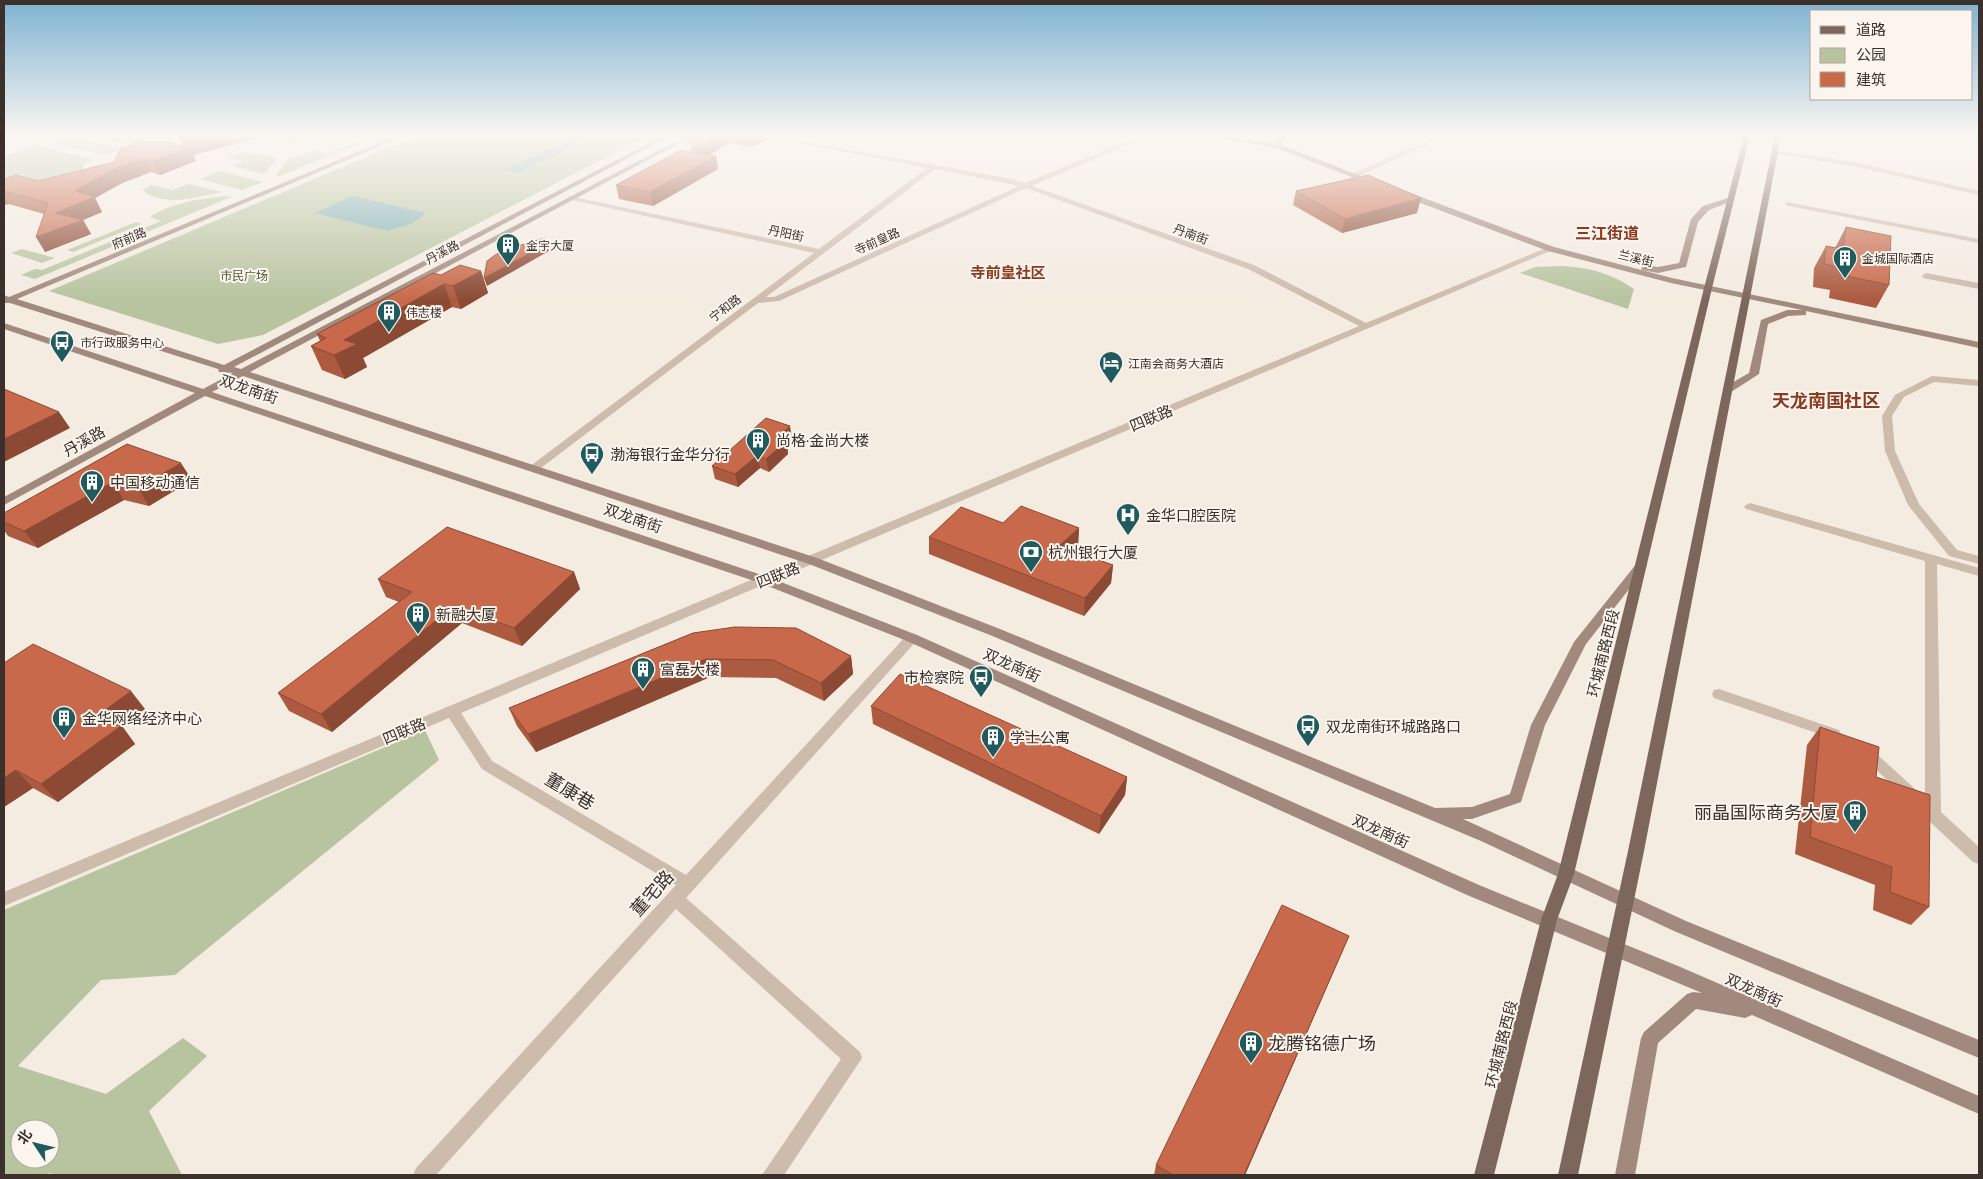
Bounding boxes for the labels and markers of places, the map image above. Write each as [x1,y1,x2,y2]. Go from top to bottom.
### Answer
building icon: 金宇大厦 [495,232,521,266]
place label: 金宇大厦 [526,238,574,253]
building icon: 金城国际酒店 [1832,245,1858,279]
place label: 金城国际酒店 [1862,251,1934,266]
building icon: 伟志楼 [376,299,402,333]
place label: 伟志楼 [406,305,442,320]
bus stop icon: 市行政服务中心 [49,329,75,363]
place label: 市行政服务中心 [80,335,164,350]
hotel icon: 江南会商务大酒店 [1098,350,1124,384]
place label: 江南会商务大酒店 [1128,356,1224,371]
building icon: 尚格·金尚大楼 [745,427,771,461]
place label: 尚格·金尚大楼 [776,431,869,450]
bus stop icon: 渤海银行金华分行 [579,441,605,475]
place label: 渤海银行金华分行 [610,445,730,464]
building icon: 中国移动通信 [79,469,105,503]
place label: 中国移动通信 [110,473,200,492]
hospital icon: 金华口腔医院 [1115,502,1141,536]
place label: 金华口腔医院 [1146,506,1236,525]
bank icon: 杭州银行大厦 [1018,539,1044,573]
place label: 杭州银行大厦 [1048,543,1138,562]
building icon: 新融大厦 [405,601,431,635]
place label: 新融大厦 [436,605,496,624]
building icon: 富磊大楼 [630,656,656,690]
place label: 富磊大楼 [660,660,720,679]
bus stop icon: 市检察院 [968,664,994,698]
place label: 市检察院 [904,668,964,687]
building icon: 金华网络经济中心 [51,705,77,739]
place label: 金华网络经济中心 [82,709,202,728]
bus stop icon: 双龙南街环城路路口 [1295,713,1321,747]
place label: 双龙南街环城路路口 [1326,717,1461,736]
building icon: 学士公寓 [980,724,1006,758]
place label: 学士公寓 [1010,728,1070,747]
building icon: 丽晶国际商务大厦 [1842,799,1868,833]
place label: 丽晶国际商务大厦 [1694,801,1838,824]
building icon: 龙腾铭德广场 [1238,1030,1264,1064]
place label: 龙腾铭德广场 [1268,1032,1376,1055]

